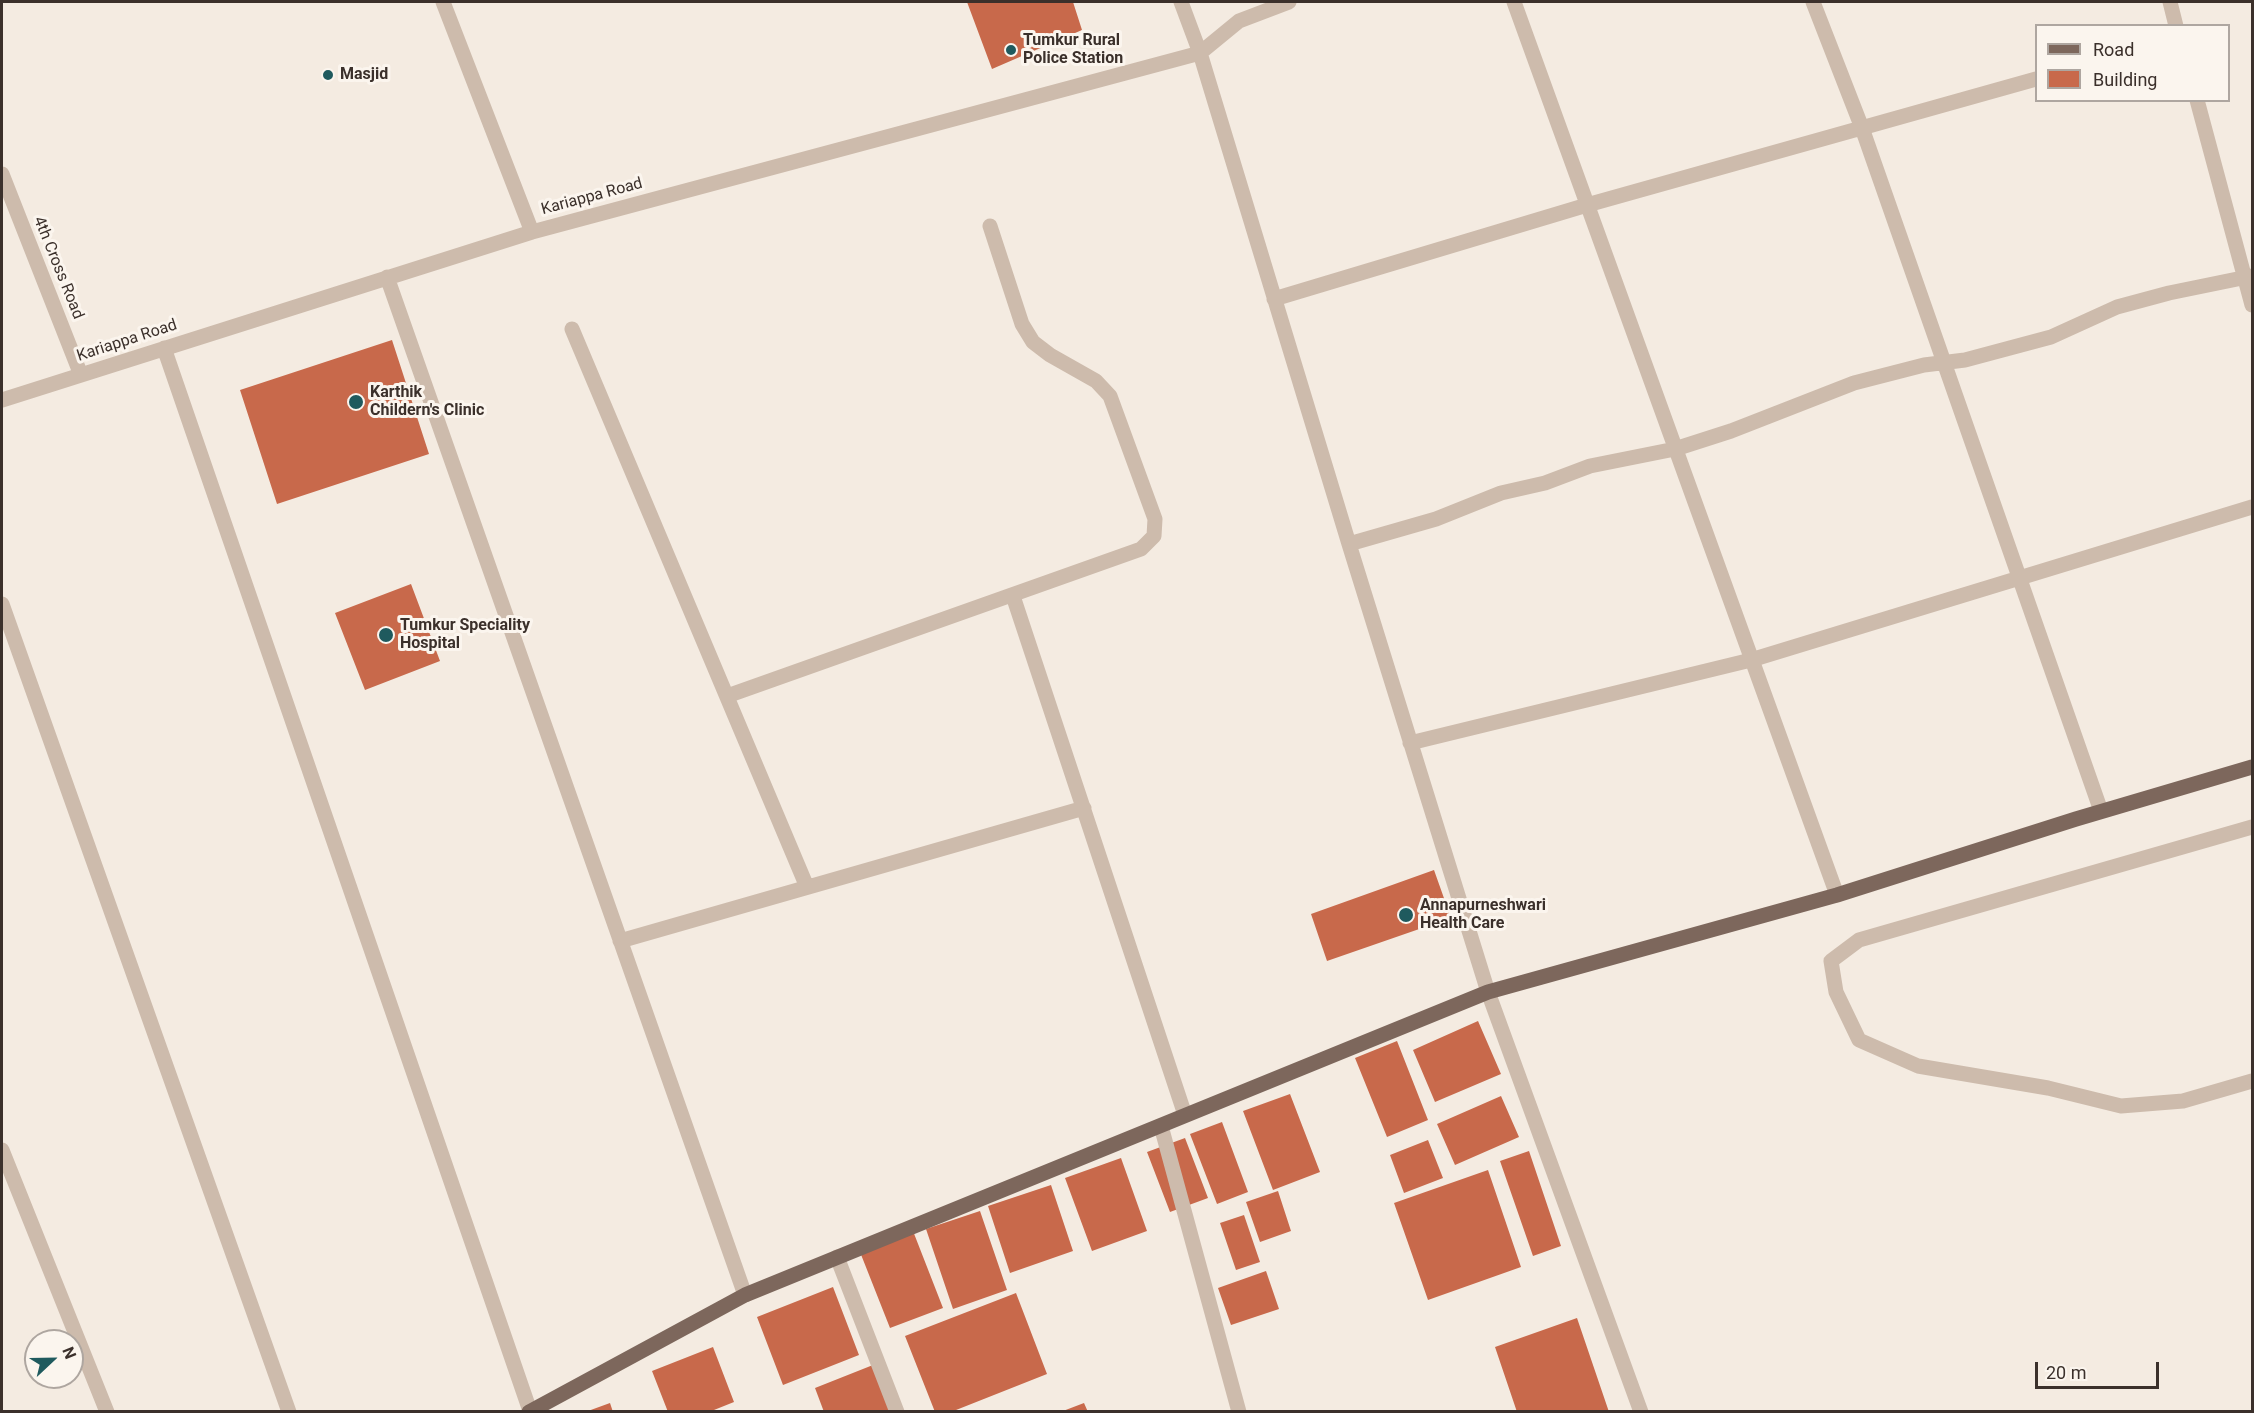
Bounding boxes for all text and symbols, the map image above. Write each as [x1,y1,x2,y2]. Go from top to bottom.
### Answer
legend [2035,24,2230,102]
place label: Tumkur Rural Police Station [1023,31,1123,69]
text: Road [2093,39,2134,60]
marker: Tumkur Rural Police Station [1004,43,1018,57]
place label: Masjid [340,65,388,85]
marker: Masjid [321,68,335,82]
text: Building [2093,69,2157,90]
street label: Kariappa Road [539,174,645,220]
street label: 4th Cross Road [29,214,87,322]
street label: Kariappa Road [75,316,179,366]
place label: Karthik Childern's Clinic [370,383,484,421]
marker: Karthik Childern's Clinic [347,393,365,411]
place label: Tumkur Speciality Hospital [400,616,530,654]
marker: Tumkur Speciality Hospital [377,626,395,644]
place label: Annapurneshwari Health Care [1420,896,1546,934]
marker: Annapurneshwari Health Care [1397,906,1415,924]
north arrow [24,1329,84,1389]
text: N [58,1344,80,1362]
scale bar [2038,1350,2162,1388]
text: 20 m [2046,1362,2086,1383]

